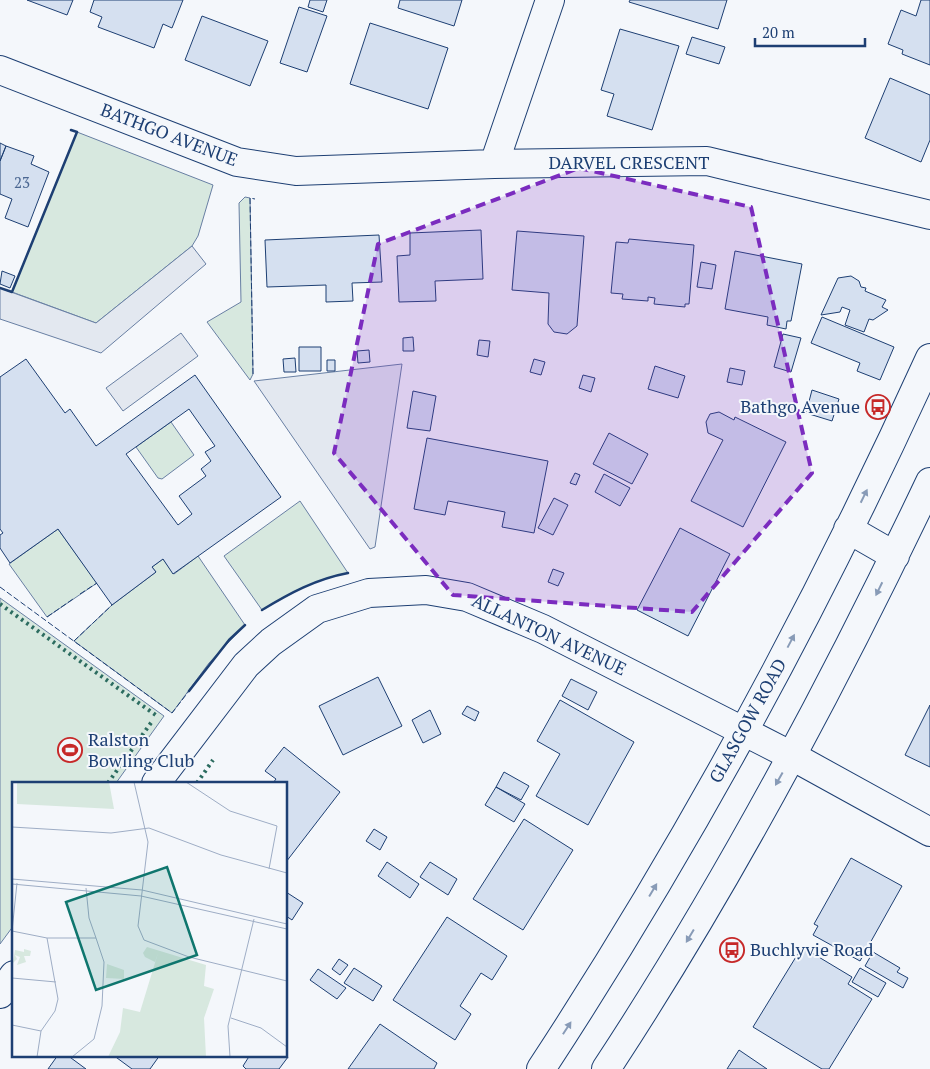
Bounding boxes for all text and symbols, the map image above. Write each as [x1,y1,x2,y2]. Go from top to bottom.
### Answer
scale bar [755,15,865,47]
text: 20 m [762,22,795,42]
street label: BATHGO AVENUE [97,97,241,171]
street label: DARVEL CRESCENT [549,150,709,174]
house number: 23 [14,172,30,192]
place label: Bathgo Avenue [740,394,860,418]
bus stop icon: Bathgo Avenue [865,394,891,420]
one-way arrow [861,489,869,503]
one-way arrow [875,582,883,596]
street label: ALLANTON AVENUE [468,588,631,680]
one-way arrow [787,634,796,648]
street label: GLASGOW ROAD [703,654,791,787]
place label: Ralston Bowling Club [88,727,195,772]
sports icon: Ralston Bowling Club [57,737,83,763]
one-way arrow [775,772,783,787]
inset map [12,782,288,1056]
one-way arrow [649,884,658,897]
one-way arrow [685,929,694,942]
bus stop icon: Buchlyvie Road [719,937,745,963]
place label: Buchlyvie Road [750,937,874,961]
one-way arrow [562,1022,572,1035]

